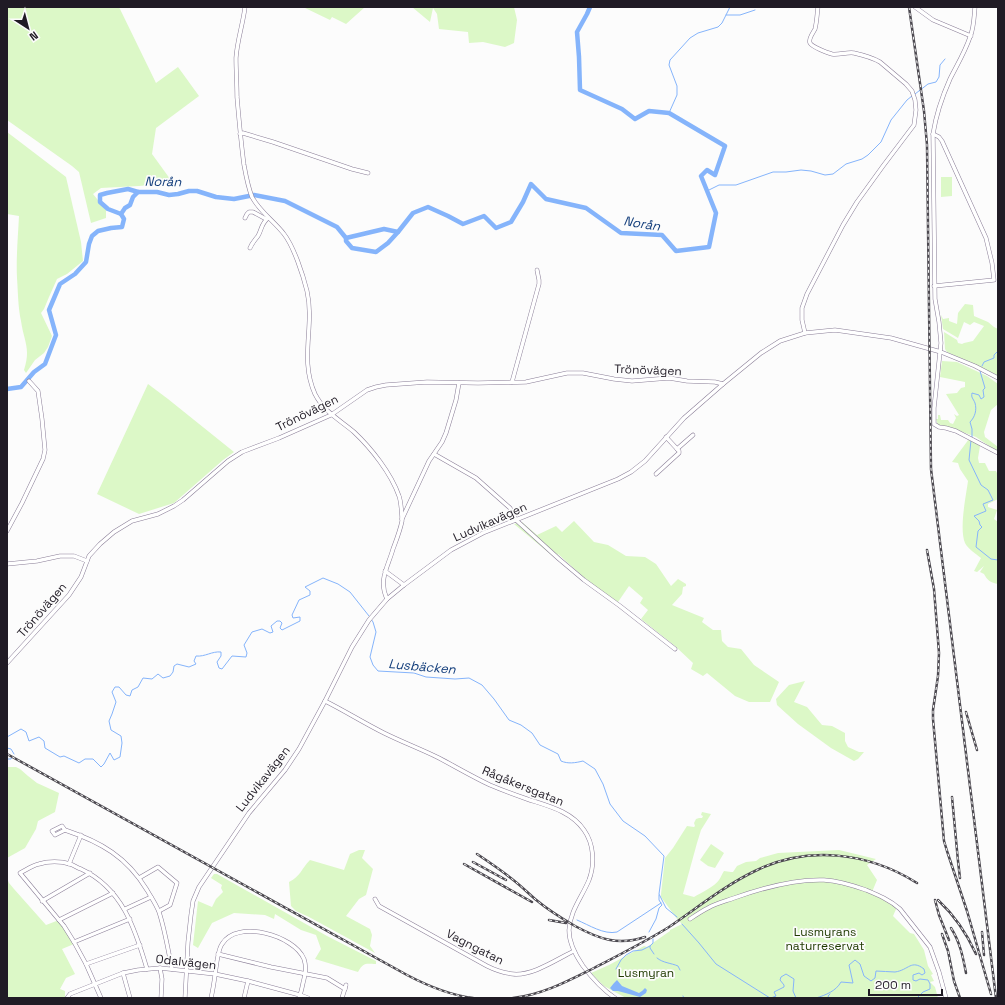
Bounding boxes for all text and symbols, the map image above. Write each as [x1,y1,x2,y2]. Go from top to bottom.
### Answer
north arrow [8,8,48,48]
text: N [27,28,41,44]
water label: Norån [144,173,183,190]
water label: Norån [622,212,662,235]
street label: Trönövägen [614,361,682,379]
street label: Trönövägen [273,391,341,435]
street label: Ludvikavägen [451,499,529,545]
street label: Trönövägen [14,579,70,641]
water label: Lusbäcken [388,655,457,678]
street label: Ludvikavägen [232,743,294,815]
street label: Rågåkersgatan [480,762,566,810]
park label: Lusmyrans naturreservat [786,924,864,954]
street label: Vagngatan [443,926,507,968]
street label: Odalvägen [155,951,217,973]
park label: Lusmyran [618,965,674,981]
scale bar [869,971,942,997]
text: 200 m [875,977,911,993]

